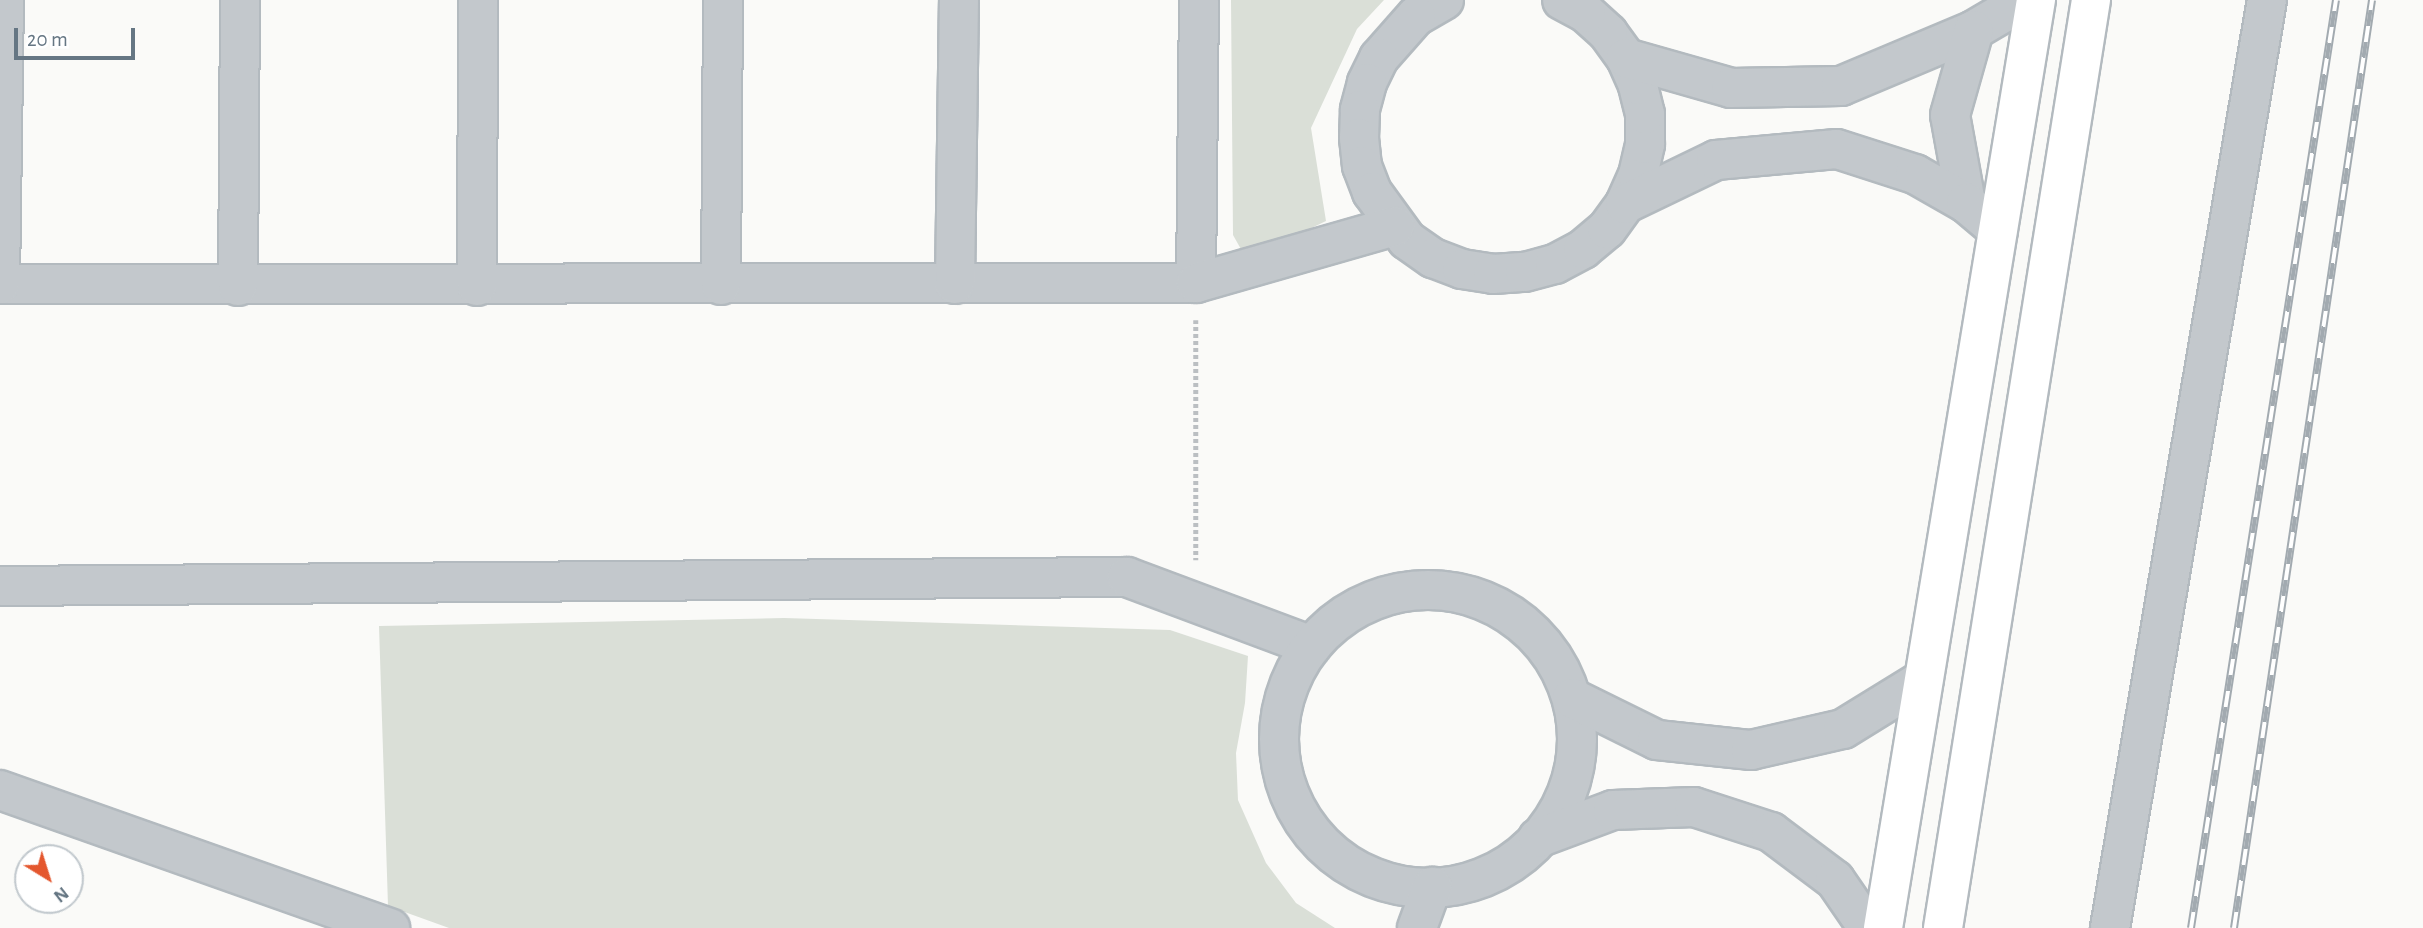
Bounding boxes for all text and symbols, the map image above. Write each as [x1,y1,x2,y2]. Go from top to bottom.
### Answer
scale bar [18,14,138,58]
text: 20 m [27,29,68,50]
north arrow [14,844,84,914]
text: N [50,883,72,906]

